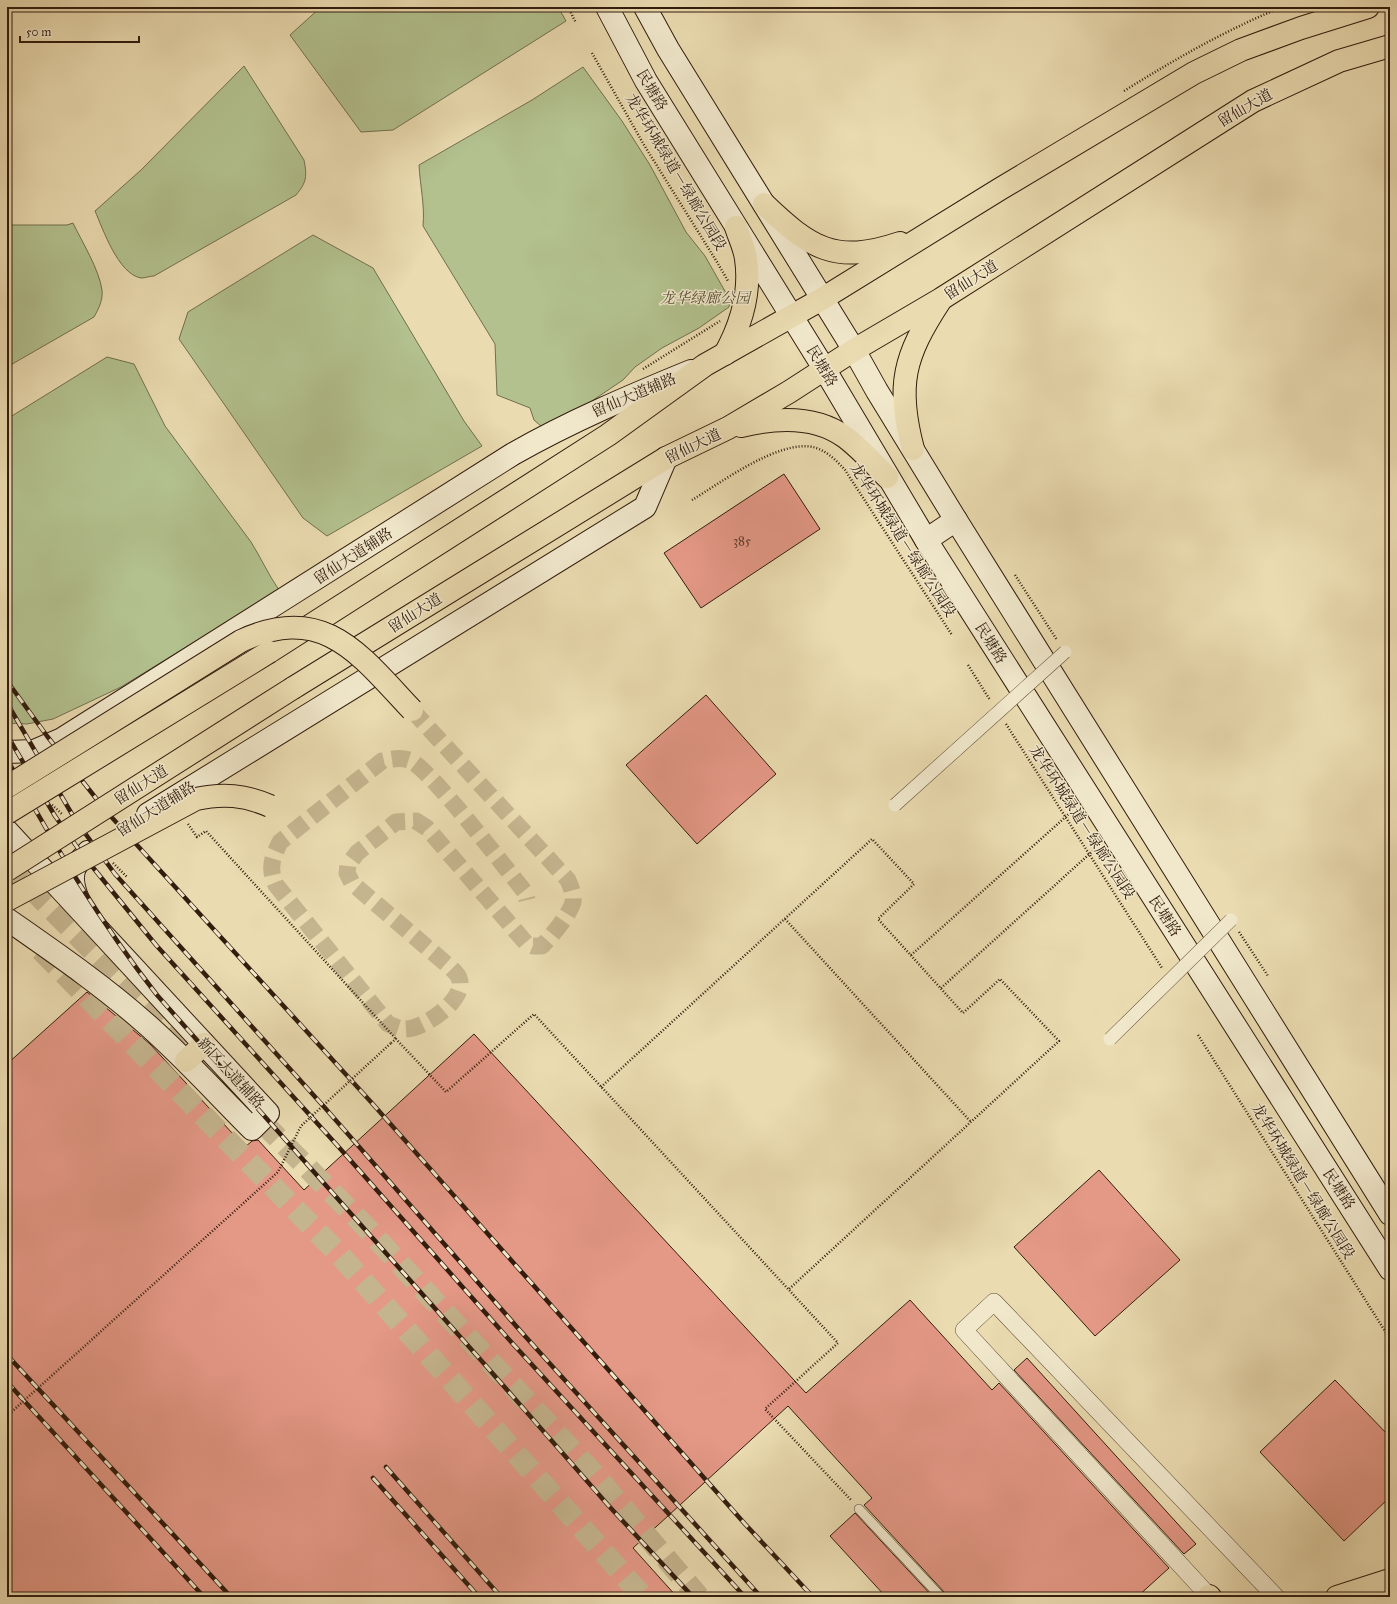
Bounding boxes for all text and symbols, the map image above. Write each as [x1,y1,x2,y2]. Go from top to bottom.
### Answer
scale bar [20,18,139,44]
text: 50 m [26,25,51,39]
street label: 民塘路 [633,66,671,114]
street label: 留仙大道 [1215,85,1275,131]
street label: 龙华环城绿道－绿廊公园段 [622,90,730,254]
street label: 留仙大道 [941,256,1001,304]
park label: 龙华绿廊公园 [660,289,752,307]
street label: 民塘路 [803,342,841,390]
street label: 留仙大道辅路 [589,369,679,421]
street label: 留仙大道 [662,425,724,467]
street label: 龙华环城绿道－绿廊公园段 [846,460,960,620]
street label: 留仙大道辅路 [310,524,396,588]
house number: 385 [733,533,751,549]
street label: 留仙大道 [385,589,445,637]
street label: 民塘路 [971,619,1011,667]
street label: 龙华环城绿道－绿廊公园段 [1025,742,1139,902]
street label: 留仙大道 [111,761,171,809]
street label: 留仙大道辅路 [113,778,199,840]
street label: 民塘路 [1145,892,1185,940]
street label: 新区大道辅路 [194,1034,268,1112]
street label: 龙华环城绿道－绿廊公园段 [1248,1100,1358,1262]
street label: 民塘路 [1319,1165,1359,1213]

